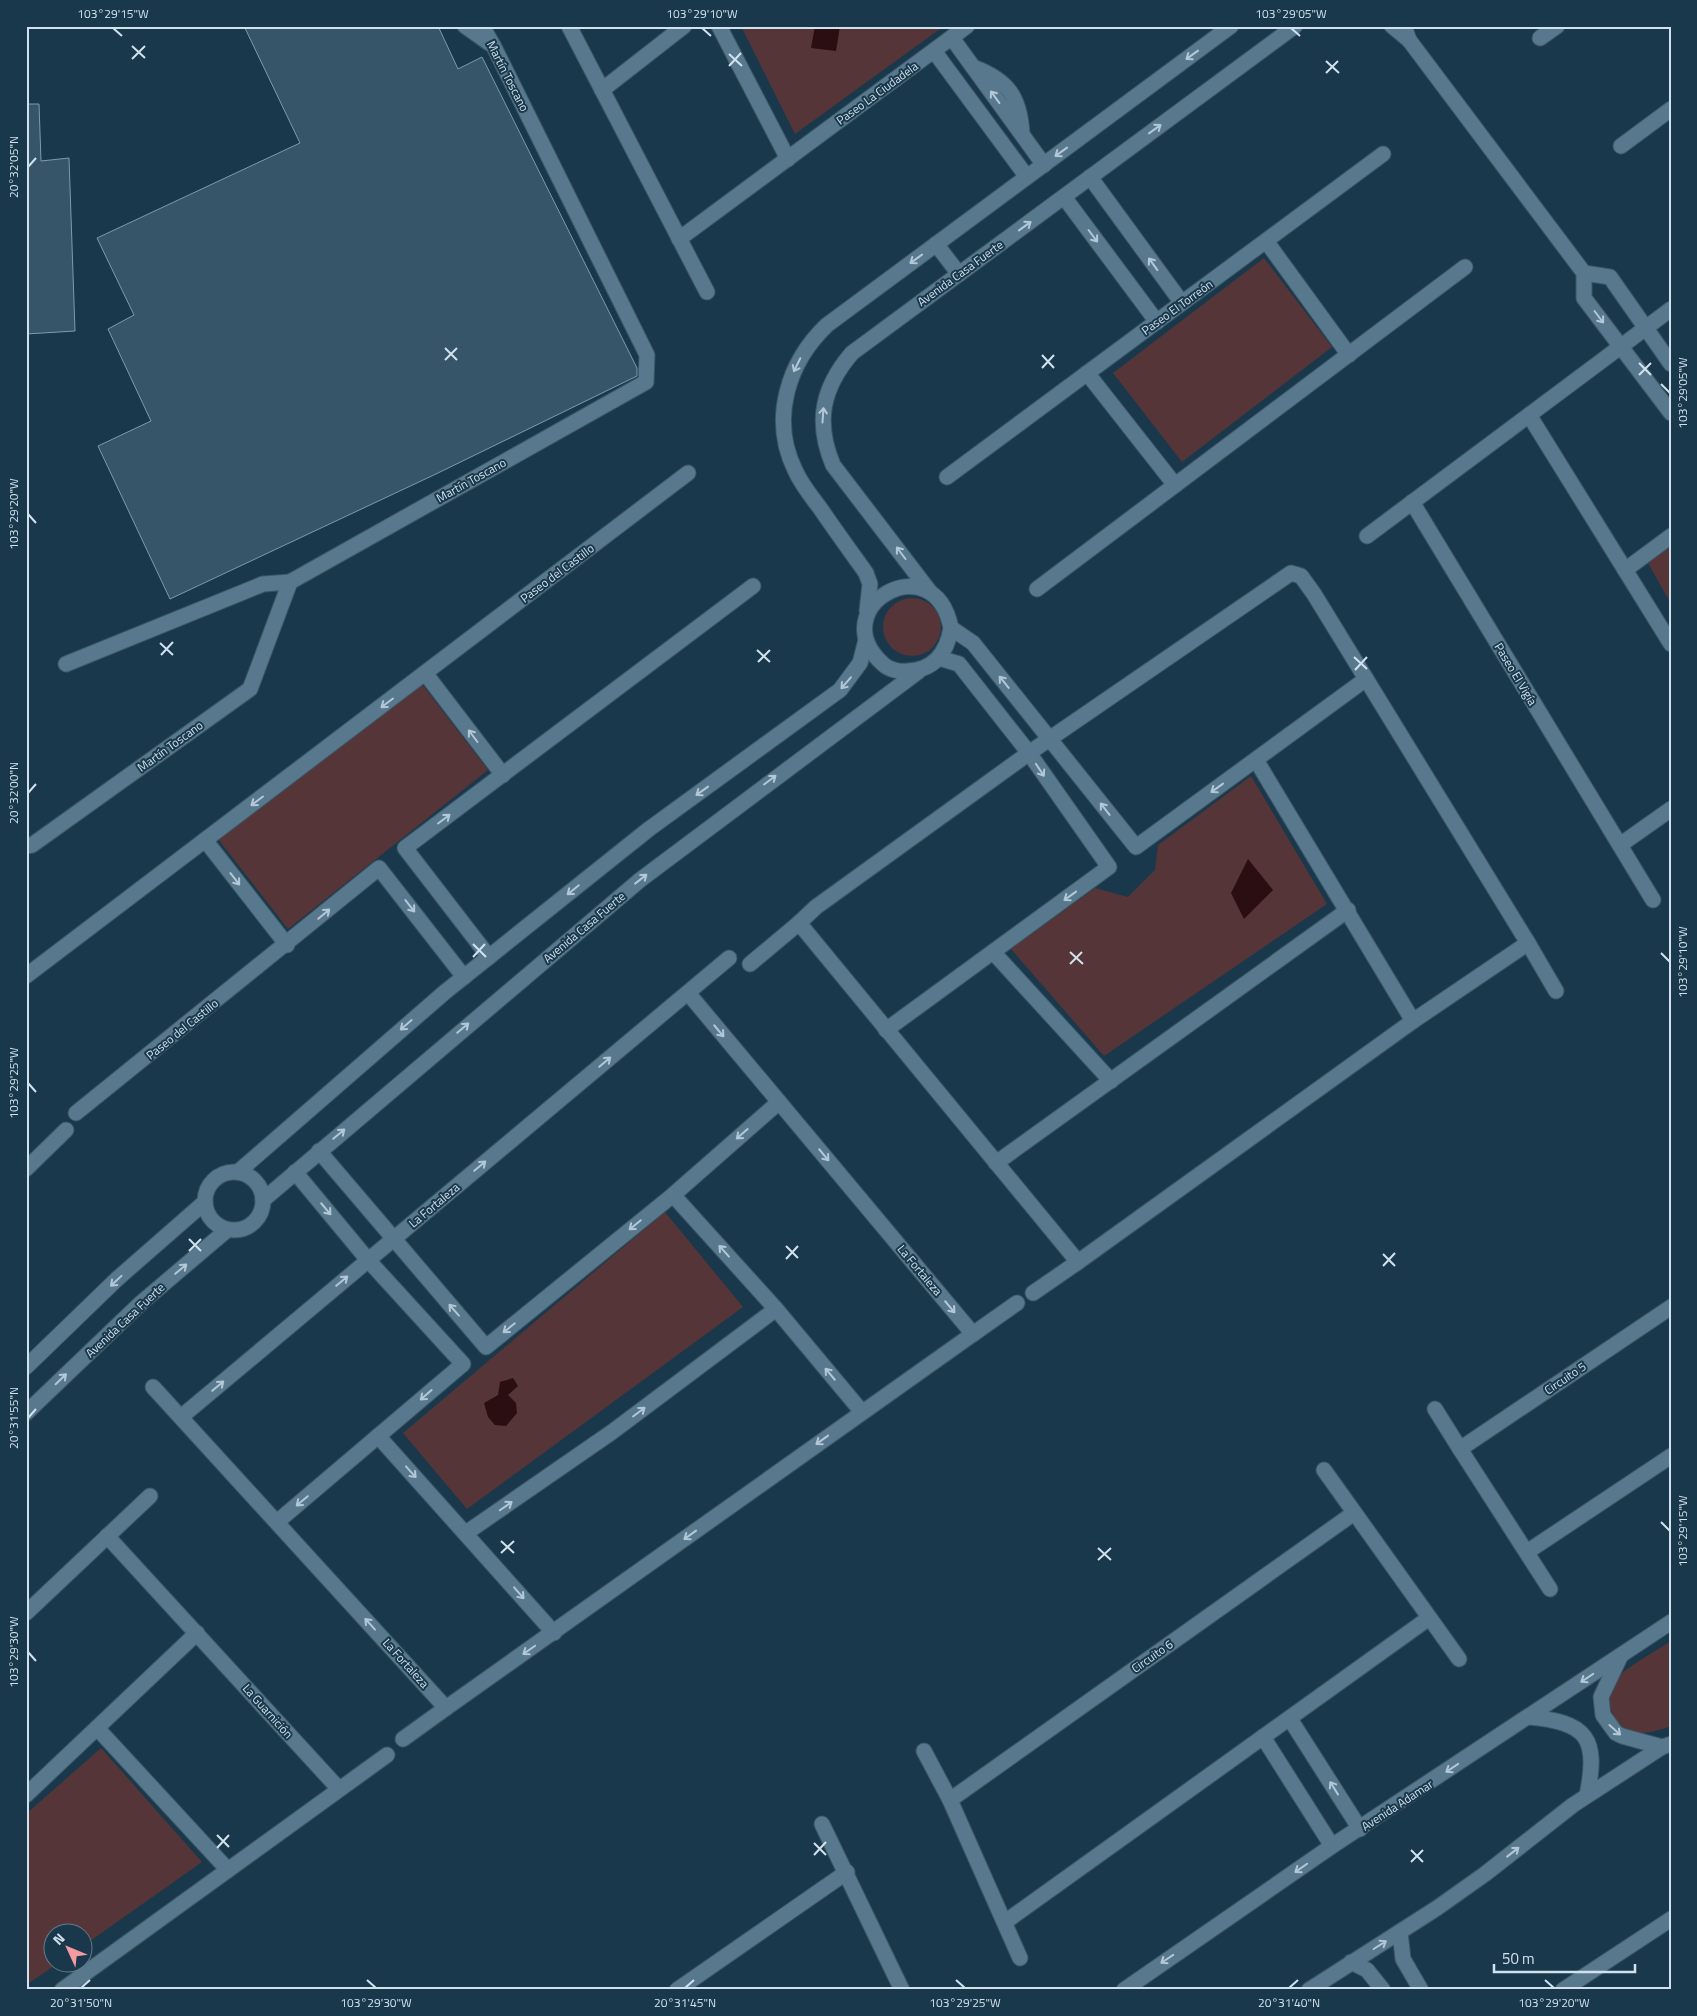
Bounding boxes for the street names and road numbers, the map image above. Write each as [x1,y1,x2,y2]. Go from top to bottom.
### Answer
street label: Martín Toscano [482,37,534,115]
street label: Paseo La Ciudadela [832,57,922,129]
street label: Avenida Casa Fuerte [913,235,1007,311]
street label: Paseo El Torreón [1137,275,1217,339]
street label: Martín Toscano [433,453,509,507]
street label: Paseo del Castillo [516,539,598,607]
street label: Paseo El Vigía [1490,639,1542,709]
street label: Martín Toscano [133,716,207,776]
street label: Avenida Casa Fuerte [539,887,629,967]
street label: Paseo del Castillo [142,994,222,1064]
street label: La Fortaleza [404,1178,464,1232]
street label: La Fortaleza [893,1240,947,1300]
street label: Avenida Casa Fuerte [81,1278,169,1362]
street label: Circuito 5 [1540,1357,1590,1399]
street label: La Fortaleza [378,1634,434,1692]
street label: Circuito 6 [1127,1634,1177,1677]
street label: La Guarnición [238,1679,298,1743]
street label: Avenida Adamar [1357,1775,1437,1835]

